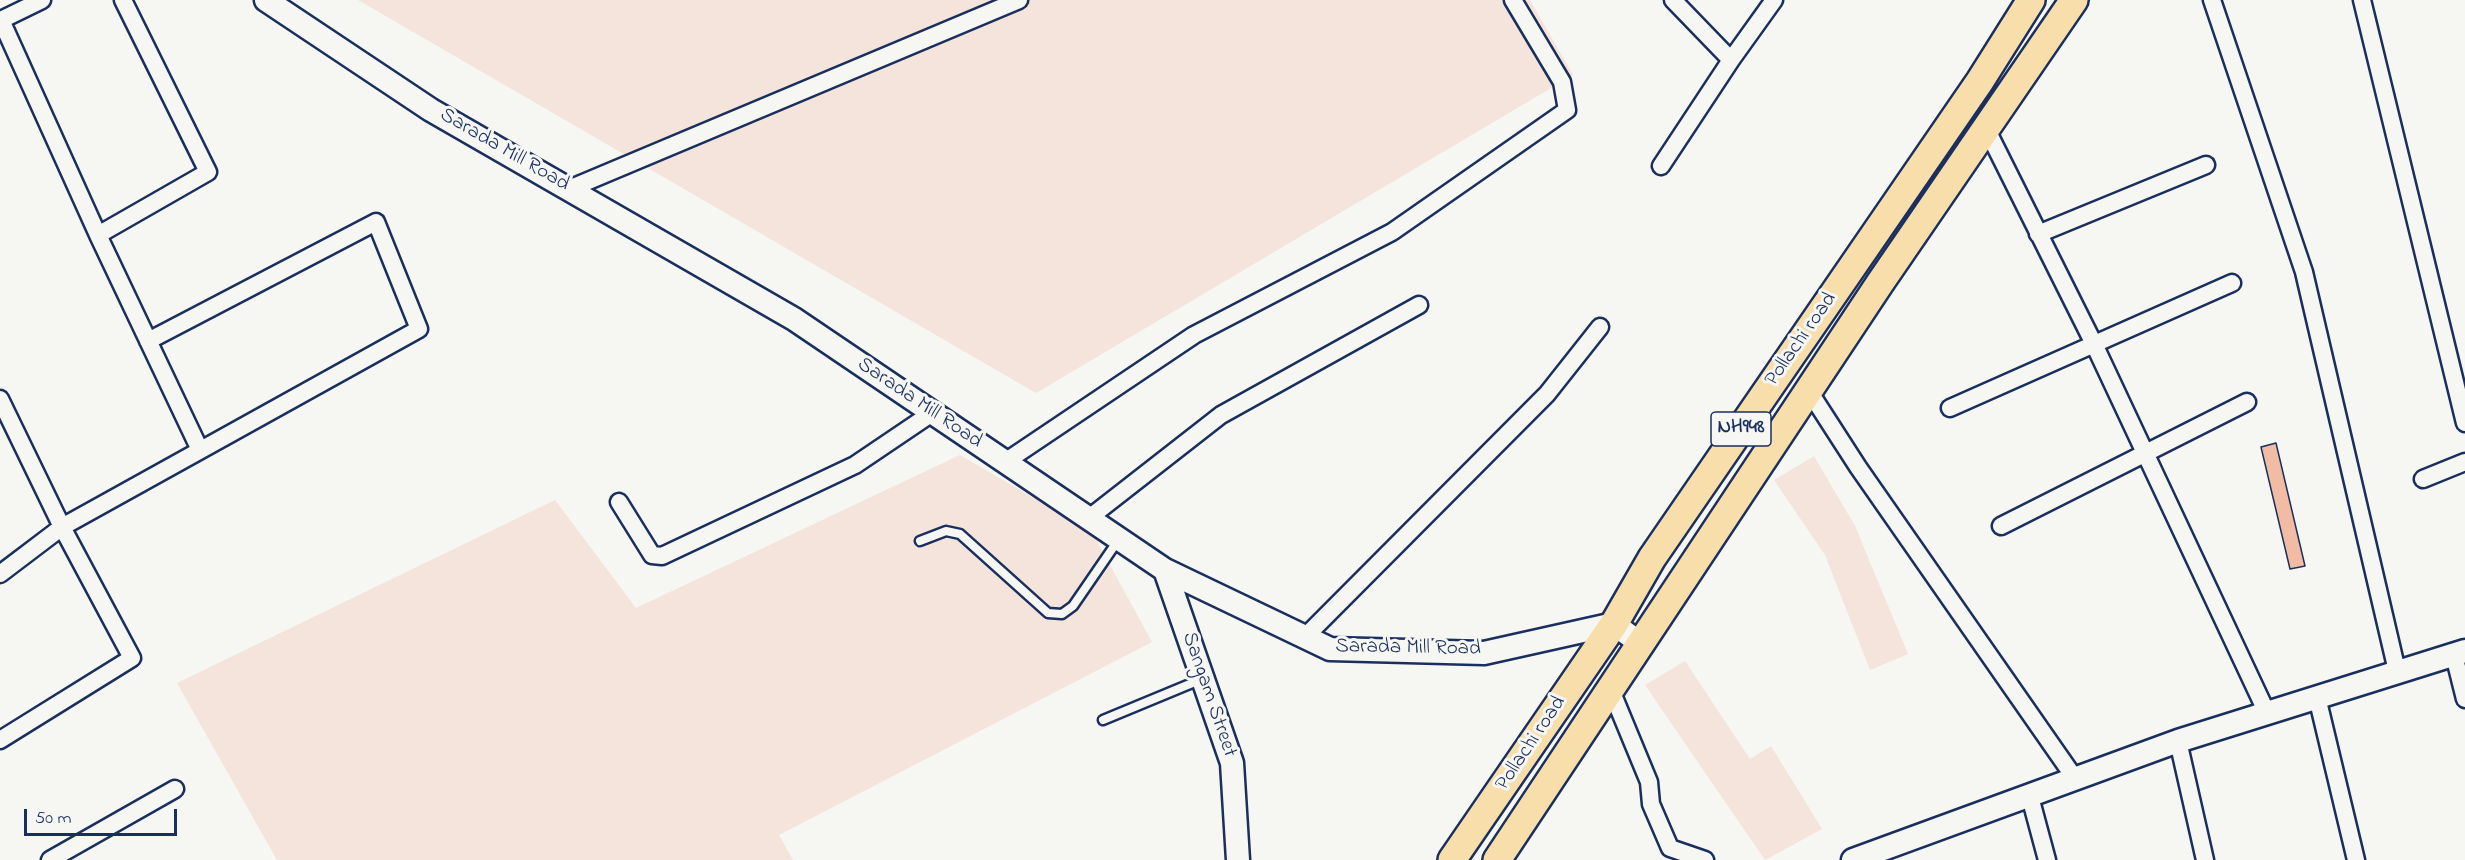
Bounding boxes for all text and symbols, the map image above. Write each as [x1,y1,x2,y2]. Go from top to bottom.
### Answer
street label: Sarada Mill Road [435,104,573,198]
street label: Pollachi road [1761,288,1843,392]
street label: Sarada Mill Road [852,353,986,455]
road number: NH948 [1711,412,1771,446]
street label: Sangam Street [1175,629,1241,761]
street label: Sarada Mill Road [1335,635,1481,663]
street label: Pollachi road [1491,692,1573,796]
scale bar [27,797,180,835]
text: 50 m [35,806,72,832]

